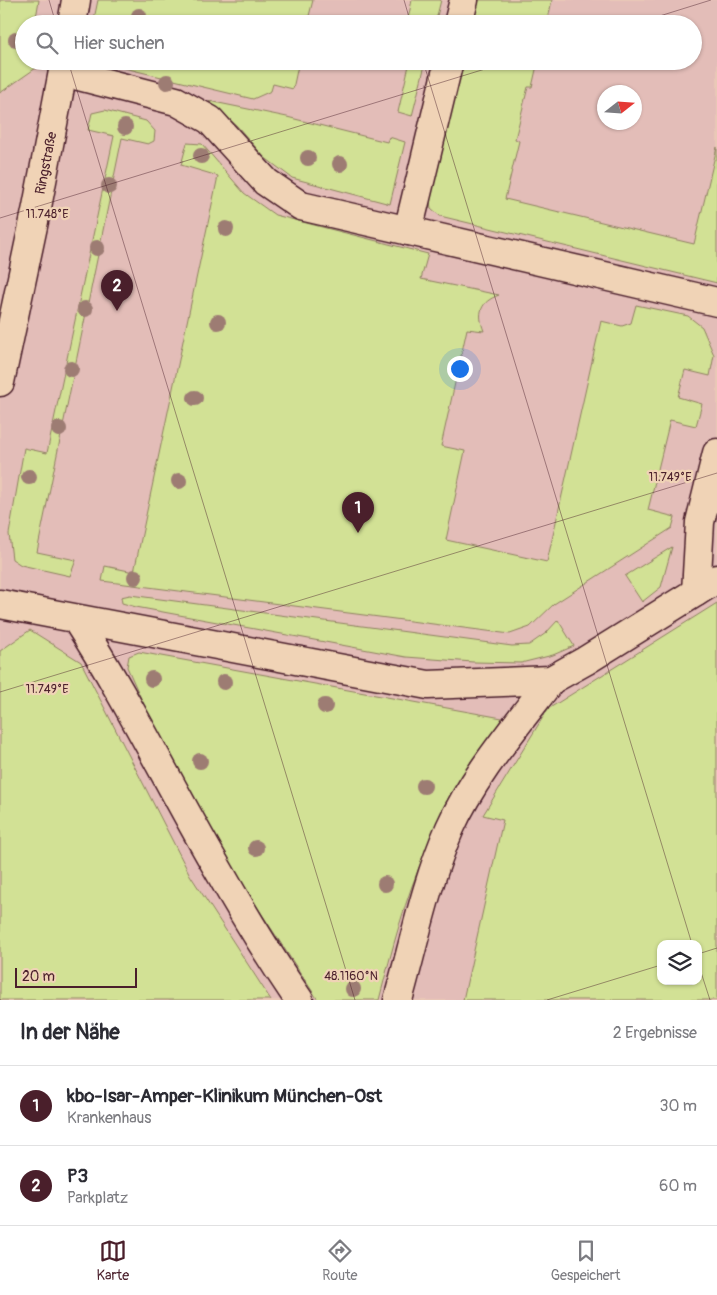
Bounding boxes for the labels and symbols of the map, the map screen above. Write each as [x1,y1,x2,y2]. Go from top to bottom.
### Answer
north arrow [597,85,642,130]
street label: Ringstraße [32,130,60,196]
text: 11.748°E [26,207,68,222]
pin: 2 [101,270,133,311]
your location [447,356,473,382]
text: 11.749°E [649,470,692,485]
pin: 1 [342,492,374,533]
text: 11.749°E [26,682,69,697]
scale bar [15,965,138,988]
text: 48.1160°N [324,969,378,984]

